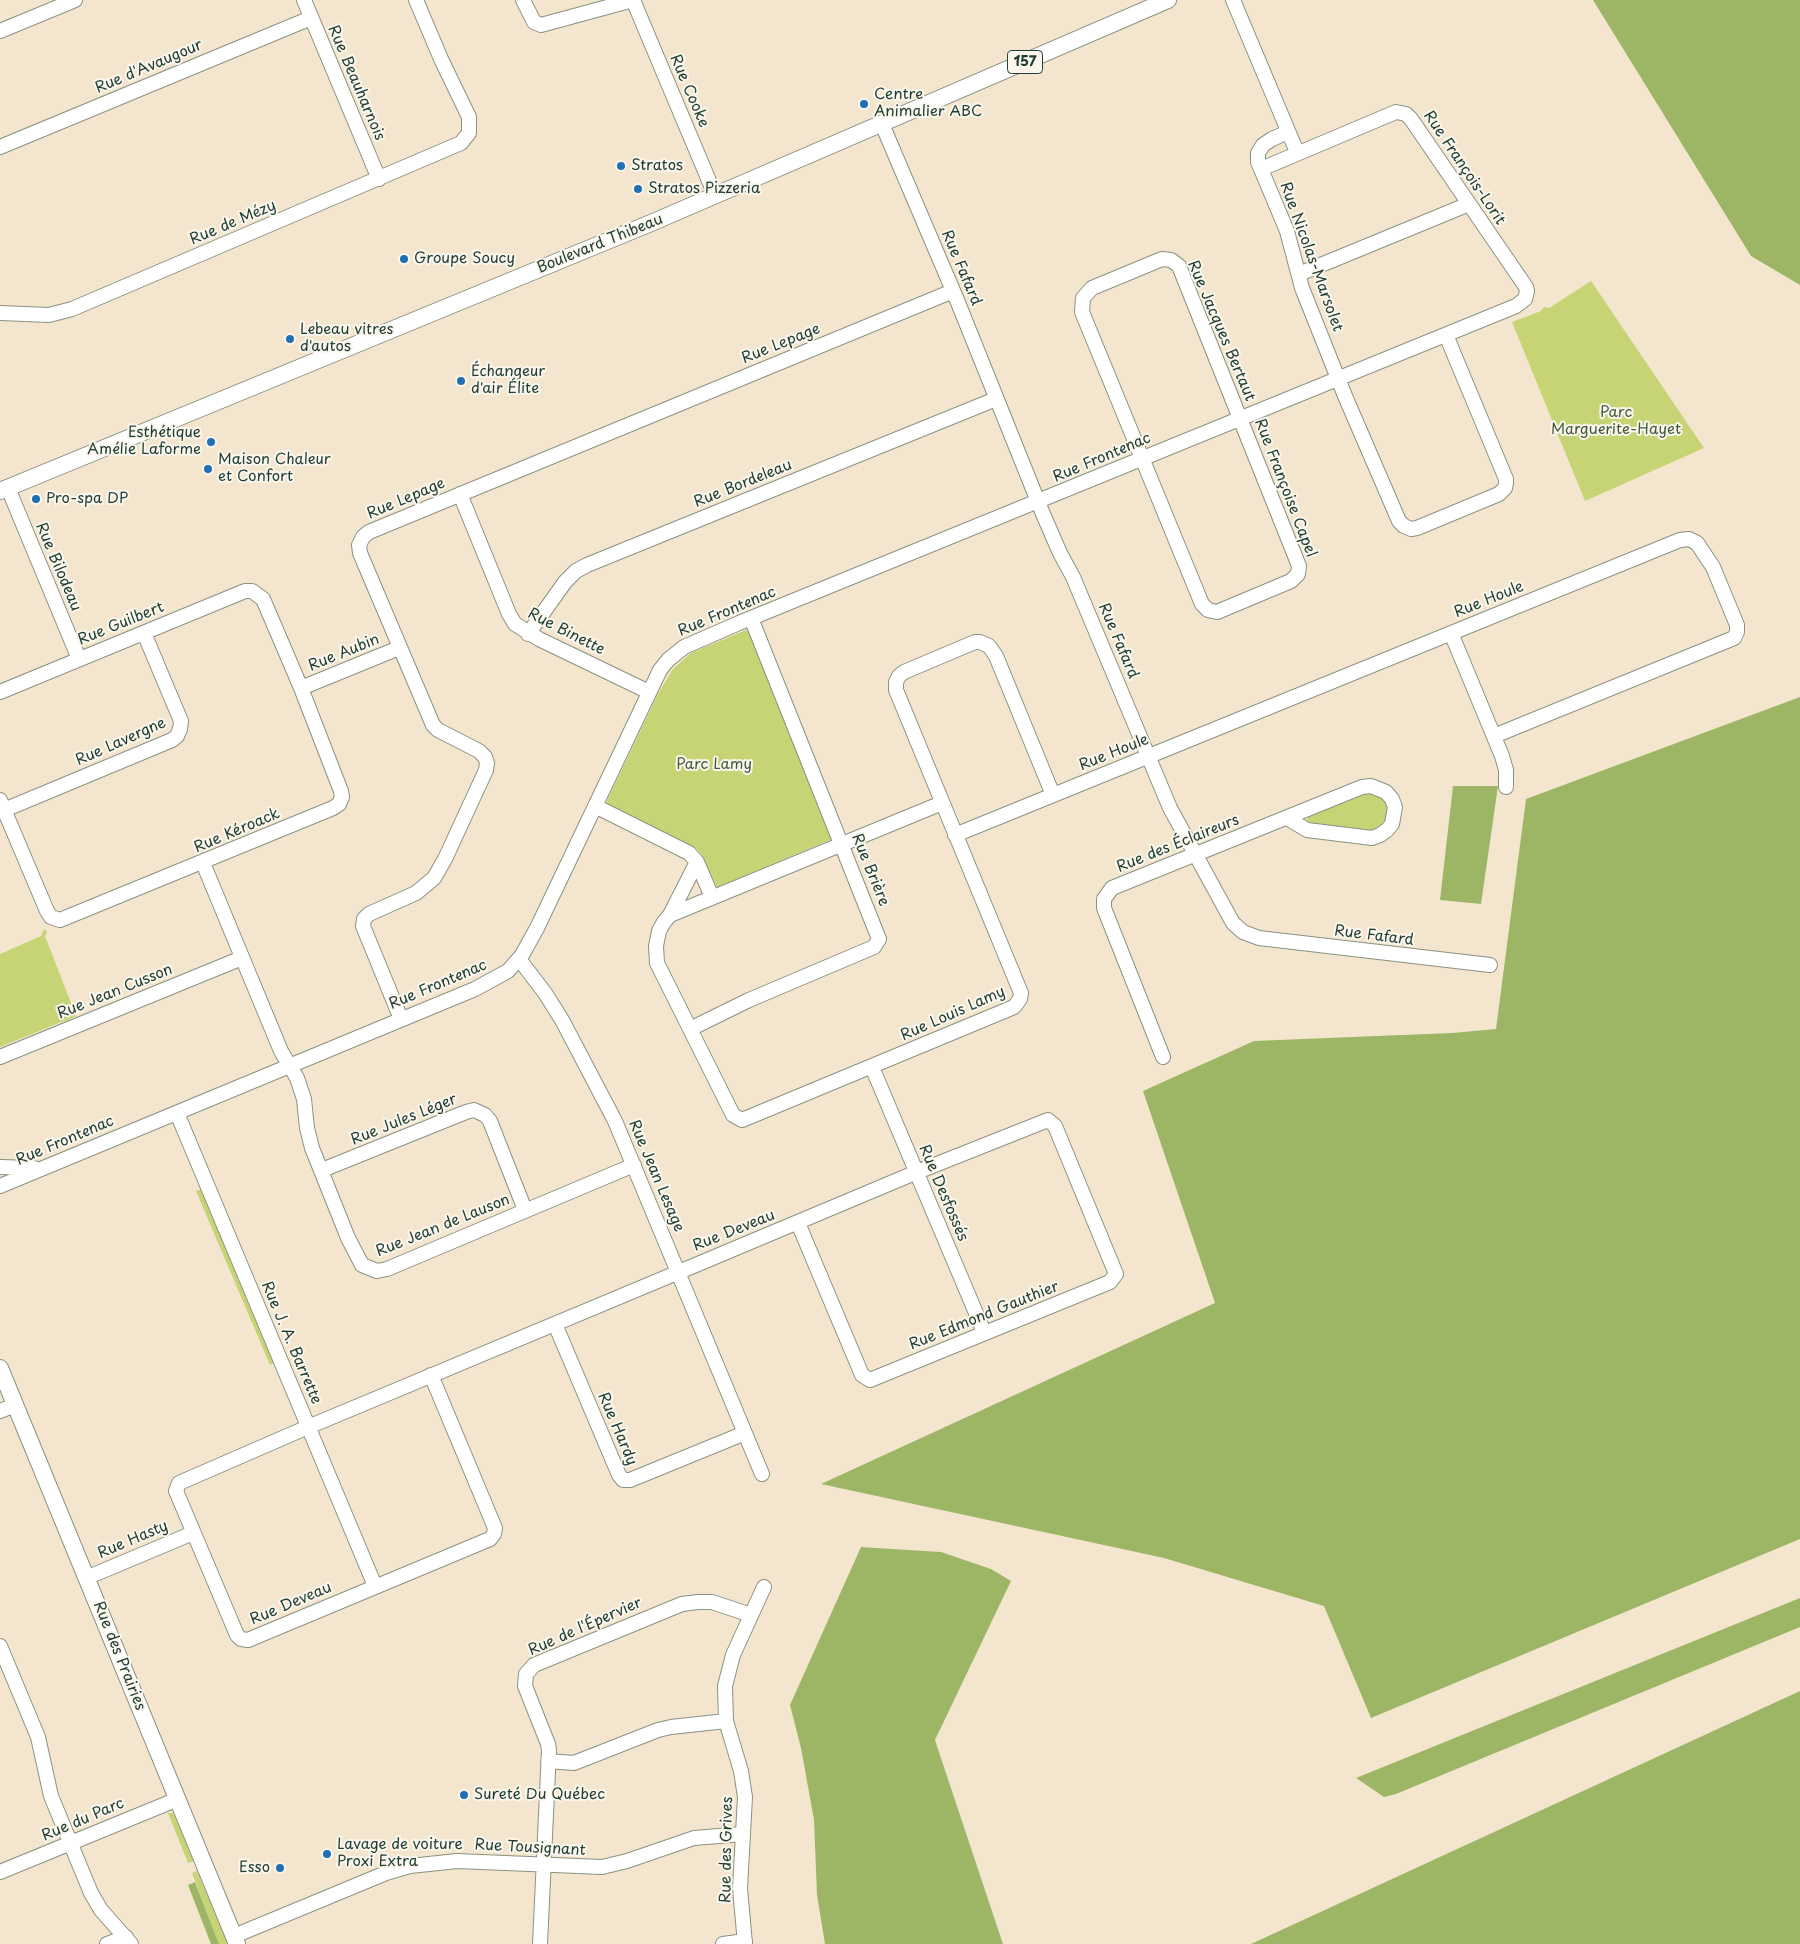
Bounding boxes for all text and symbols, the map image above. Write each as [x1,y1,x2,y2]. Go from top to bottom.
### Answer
street label: Rue Beauharnois [324,23,388,143]
street label: Rue d'Avaugour [93,36,205,98]
road number: 157 [1008,51,1042,74]
street label: Rue Cooke [666,52,712,130]
place label: Centre Animalier ABC [874,86,982,121]
marker: Centre Animalier ABC [858,98,870,110]
street label: Rue François-Lorit [1419,108,1509,228]
place label: Stratos [631,157,683,175]
marker: Stratos [615,160,627,172]
place label: Stratos Pizzeria [648,180,760,198]
street label: Rue Nicolas-Marsolet [1276,180,1346,334]
marker: Stratos Pizzeria [632,183,644,195]
street label: Rue de Mézy [187,197,279,249]
street label: Boulevard Thibeau [534,210,666,278]
street label: Rue Fafard [937,228,985,308]
place label: Groupe Soucy [414,250,515,268]
marker: Groupe Soucy [398,253,410,265]
street label: Rue Jacques Bertaut [1183,258,1259,404]
street label: Rue Lepage [739,320,823,368]
place label: Lebeau vitres d'autos [300,321,393,356]
marker: Lebeau vitres d'autos [284,333,296,345]
place label: Échangeur d'air Élite [471,363,545,398]
marker: Échangeur d'air Élite [455,375,467,387]
park label: Parc Marguerite-Hayet [1551,404,1681,439]
street label: Rue Françoise Capel [1250,416,1320,560]
place label: Esthétique Amélie Laforme [87,424,201,459]
street label: Rue Frontenac [1050,429,1154,487]
marker: Esthétique Amélie Laforme [205,436,217,448]
place label: Maison Chaleur et Confort [218,451,331,486]
street label: Rue Bordeleau [691,456,795,512]
marker: Maison Chaleur et Confort [202,463,214,475]
street label: Rue Lepage [364,474,448,524]
place label: Pro-spa DP [46,490,128,508]
marker: Pro-spa DP [30,493,42,505]
street label: Rue Bilodeau [31,520,85,614]
street label: Rue Houle [1452,578,1526,622]
street label: Rue Frontenac [675,583,779,641]
street label: Rue Guilbert [75,599,167,649]
street label: Rue Fafard [1094,601,1142,681]
street label: Rue Binette [524,605,608,659]
street label: Rue Aubin [306,631,382,675]
street label: Rue Lavergne [73,714,169,770]
street label: Rue Houle [1077,731,1151,775]
park label: Parc Lamy [676,756,752,774]
street label: Rue Kéroack [191,805,283,857]
street label: Rue des Éclaireurs [1114,811,1242,877]
street label: Rue Brière [847,831,893,909]
street label: Rue Fafard [1333,922,1415,950]
street label: Rue Frontenac [386,956,490,1014]
street label: Rue Jean Cusson [55,961,175,1023]
street label: Rue Louis Lamy [898,983,1008,1045]
street label: Rue Jules Léger [348,1091,460,1149]
street label: Rue Frontenac [13,1112,117,1170]
street label: Rue Jean Lesage [624,1117,688,1235]
street label: Rue Desfossés [915,1142,971,1244]
street label: Rue Jean de Lauson [373,1191,513,1261]
street label: Rue Deveau [690,1206,778,1256]
street label: Rue Edmond Gauthier [906,1278,1062,1354]
street label: Rue J. A. Barrette [257,1279,325,1407]
street label: Rue Hardy [594,1390,640,1468]
street label: Rue Hasty [95,1517,171,1563]
street label: Rue Deveau [247,1579,335,1629]
street label: Rue de l'Épervier [526,1594,644,1660]
street label: Rue des Prairies [89,1599,149,1713]
place label: Sureté Du Québec [474,1786,605,1804]
marker: Sureté Du Québec [458,1789,470,1801]
street label: Rue du Parc [39,1795,127,1845]
street label: Rue des Grives [717,1797,737,1903]
place label: Lavage de voiture Proxi Extra [337,1836,463,1871]
street label: Rue Tousignant [474,1836,586,1860]
marker: Lavage de voiture Proxi Extra [321,1848,333,1860]
place label: Esso [239,1859,270,1877]
marker: Esso [274,1862,286,1874]

